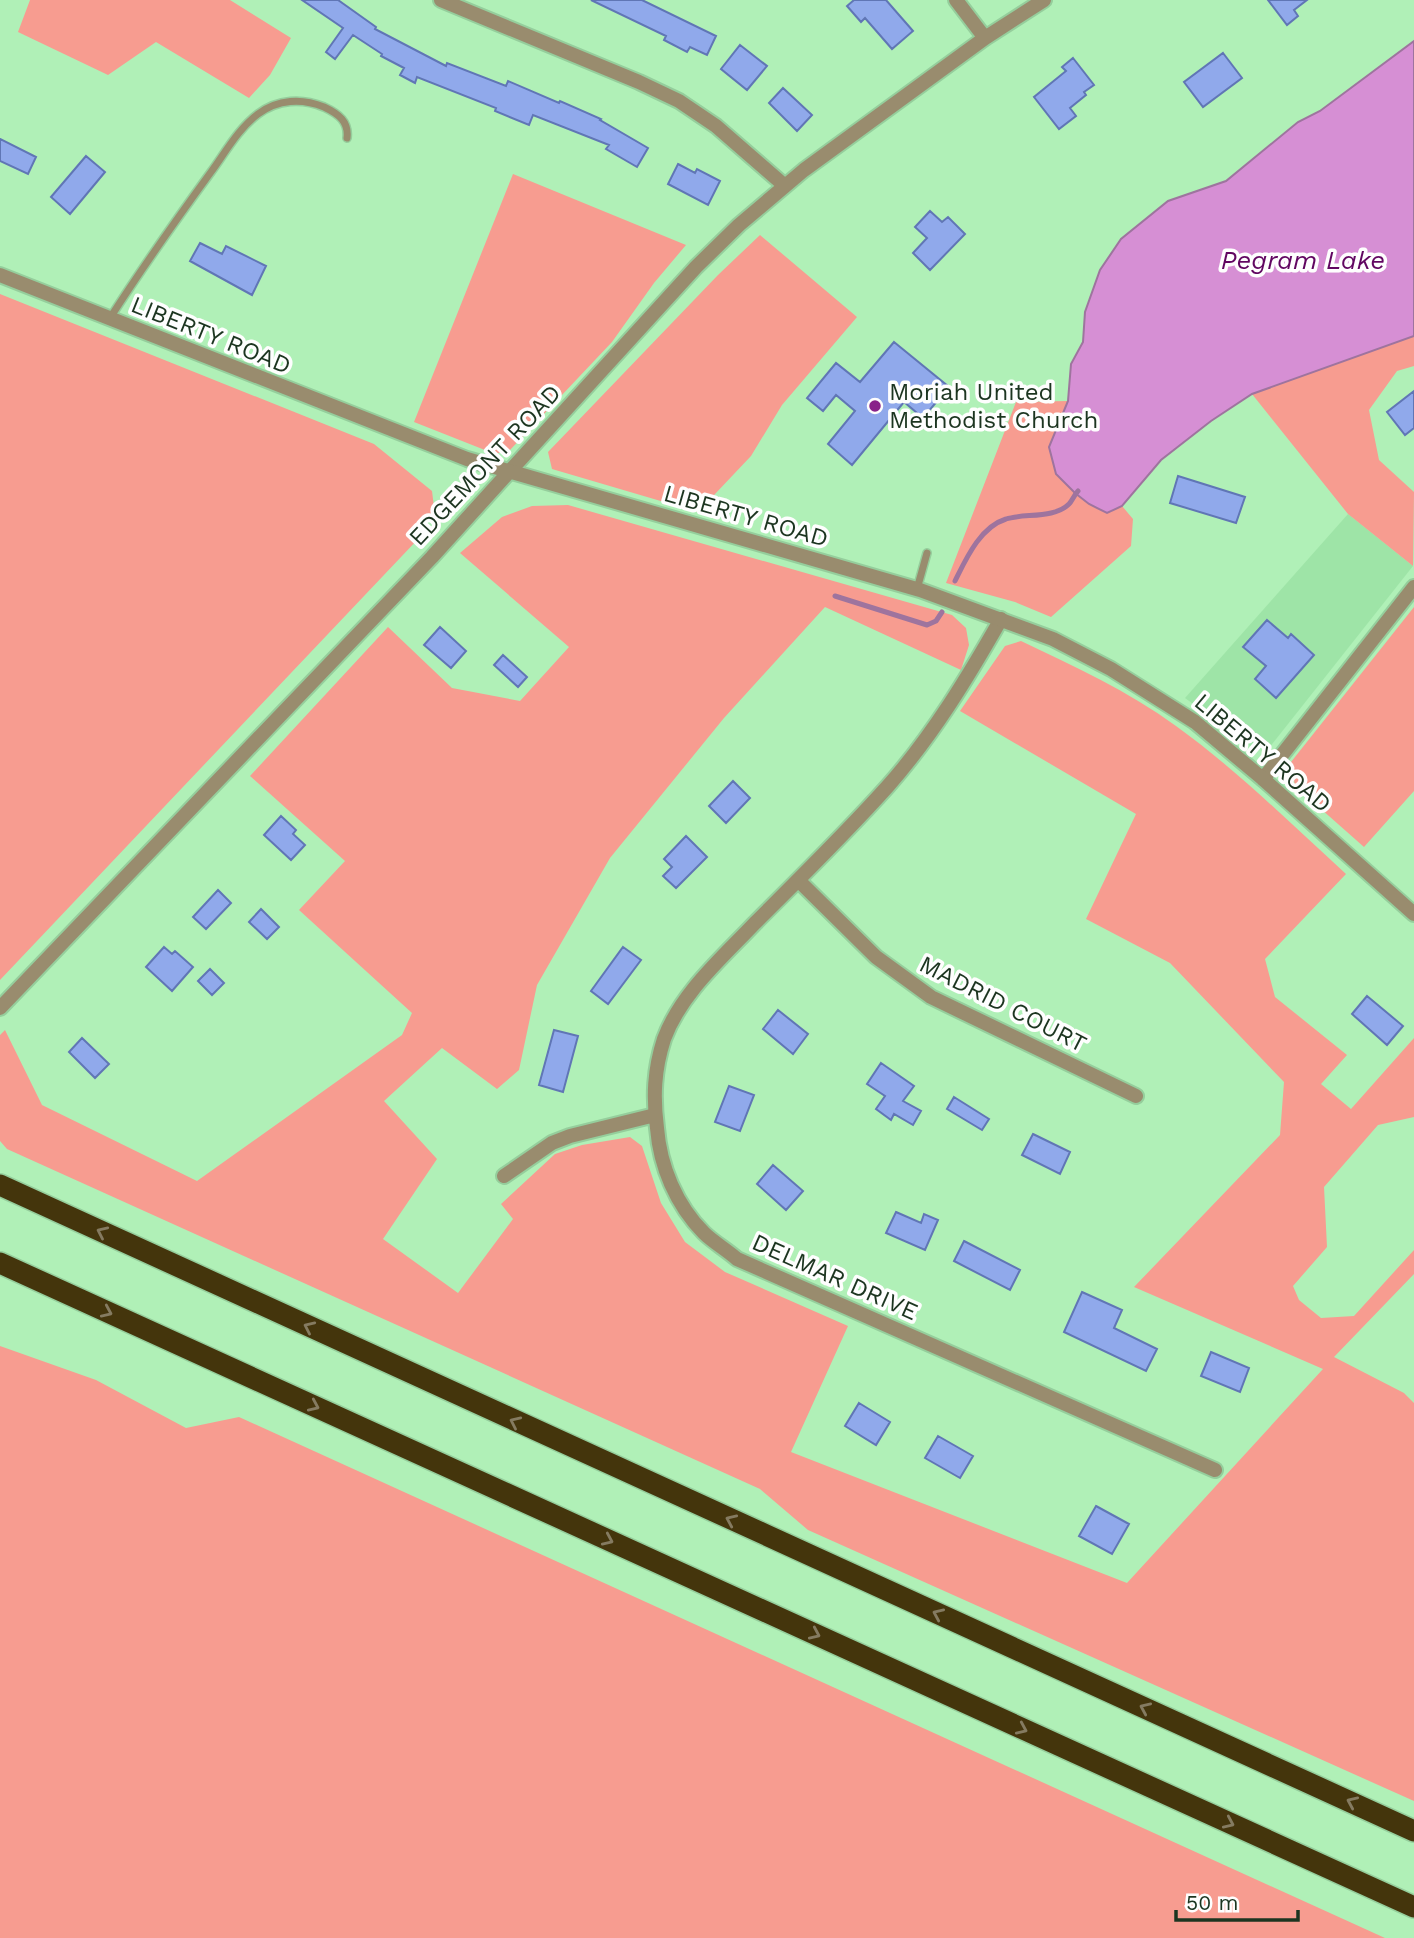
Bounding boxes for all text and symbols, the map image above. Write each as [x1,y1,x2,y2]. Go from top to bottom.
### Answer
water label: Pegram Lake [1221,245,1385,275]
street label: LIBERTY ROAD [127,290,295,380]
place label: Moriah United Methodist Church [889,378,1098,434]
street label: EDGEMONT ROAD [403,379,567,551]
marker: Moriah United Methodist Church [867,398,883,414]
street label: LIBERTY ROAD [661,479,831,553]
street label: LIBERTY ROAD [1189,688,1337,818]
street label: MADRID COURT [915,950,1091,1058]
one-way arrow [97,1226,109,1240]
street label: DELMAR DRIVE [748,1228,922,1326]
one-way arrow [100,1304,112,1318]
one-way arrow [303,1321,316,1335]
one-way arrow [307,1398,319,1412]
one-way arrow [510,1416,522,1430]
one-way arrow [725,1514,738,1528]
one-way arrow [601,1532,613,1546]
one-way arrow [933,1608,945,1622]
one-way arrow [808,1626,821,1640]
one-way arrow [1140,1702,1152,1716]
one-way arrow [1015,1720,1028,1734]
one-way arrow [1347,1797,1359,1811]
one-way arrow [1222,1815,1235,1829]
scale bar [1176,1878,1298,1922]
text: 50 m [1186,1890,1238,1915]

